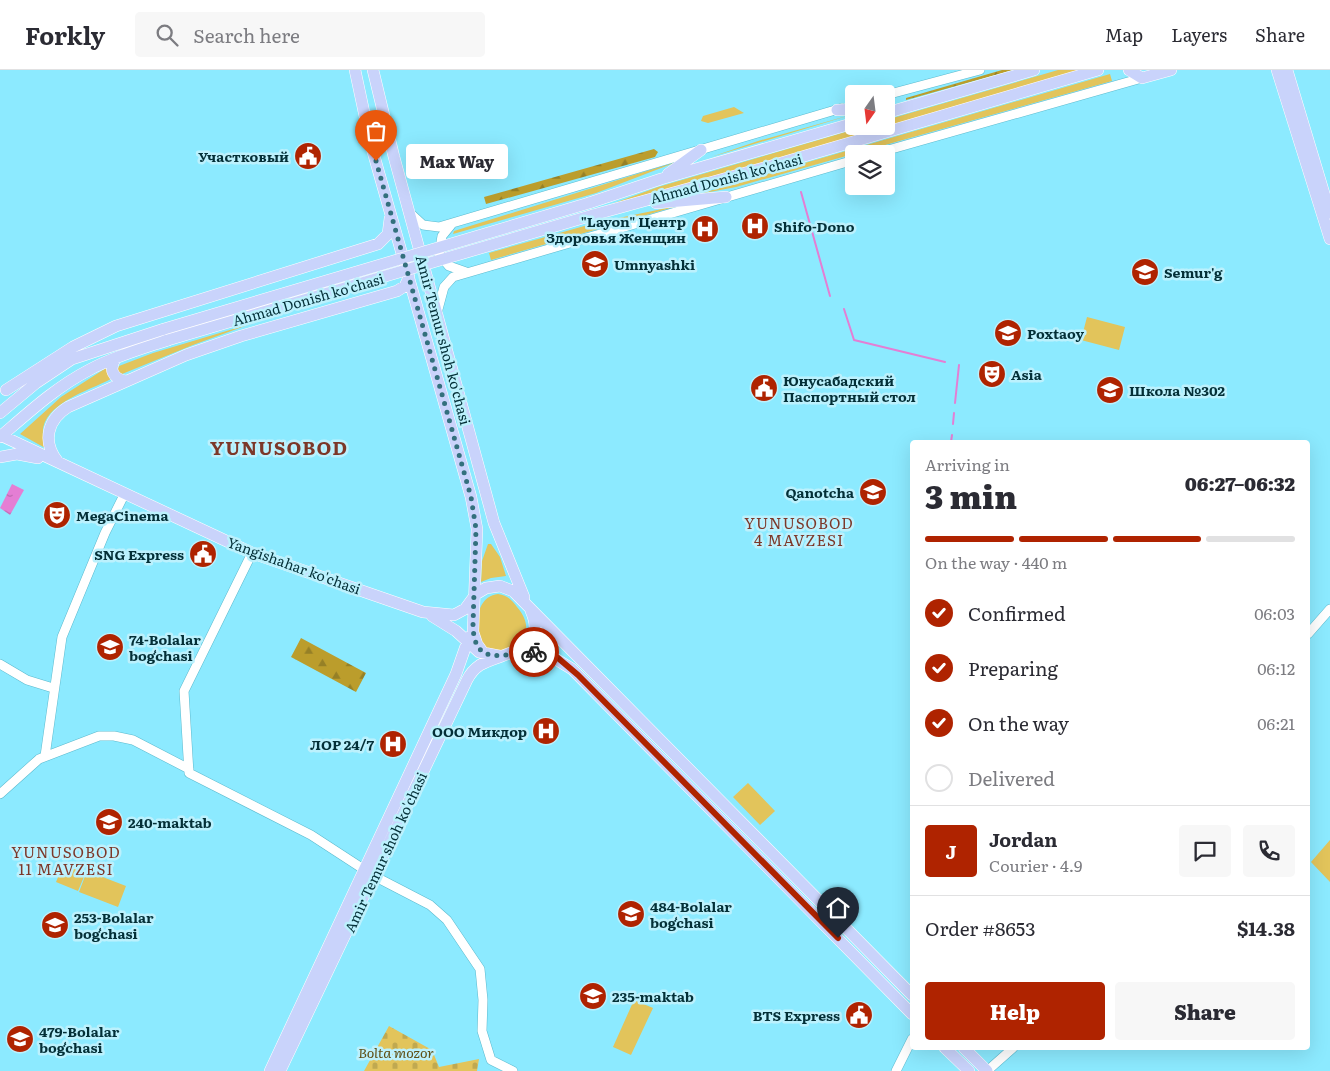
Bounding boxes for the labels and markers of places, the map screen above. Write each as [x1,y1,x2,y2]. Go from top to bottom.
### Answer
pin [355,110,397,161]
public building icon: Участковый [293,141,323,171]
callout: Max Way [406,144,508,178]
place label: Участковый [198,146,289,166]
place label: "Layon" Центр Здоровья Женщин [546,211,686,247]
hospital icon: Shifo-Dono [740,211,770,241]
hospital icon: "Layon" Центр Здоровья Женщин [690,214,720,244]
place label: Shifo-Dono [774,216,855,236]
school or university icon: Umnyashki [580,249,610,279]
place label: Umnyashki [614,254,695,274]
school or university icon: Semur'g [1130,257,1160,287]
place label: Semur'g [1164,262,1223,282]
school or university icon: Poxtaoy [993,318,1023,348]
place label: Poxtaoy [1027,323,1084,343]
theatre icon: Asia [977,359,1007,389]
place label: Asia [1011,364,1043,384]
place label: Юнусабадский Паспортный стол [783,370,916,406]
public building icon: Юнусабадский Паспортный стол [749,373,779,403]
school or university icon: Школа №302 [1095,375,1125,405]
place label: Школа №302 [1129,380,1226,400]
school or university icon: Qanotcha [858,477,888,507]
place label: Qanotcha [786,482,855,502]
theatre icon: MegaCinema [42,500,72,530]
place label: MegaCinema [76,505,170,525]
public building icon: SNG Express [188,539,218,569]
place label: SNG Express [94,544,184,564]
place label: 74-Bolalar bogʻchasi [129,629,201,665]
school or university icon: 74-Bolalar bogʻchasi [95,632,125,662]
hospital icon: ООО Микдор [531,716,561,746]
place label: ООО Микдор [432,721,527,741]
hospital icon: ЛОР 24/7 [378,729,408,759]
place label: ЛОР 24/7 [310,734,374,754]
school or university icon: 240-maktab [94,807,124,837]
place label: 240-maktab [128,812,212,832]
pin [817,887,859,938]
place label: 484-Bolalar bogʻchasi [650,896,732,932]
school or university icon: 484-Bolalar bogʻchasi [616,899,646,929]
place label: 253-Bolalar bogʻchasi [74,907,154,943]
school or university icon: 253-Bolalar bogʻchasi [40,910,70,940]
school or university icon: 235-maktab [578,981,608,1011]
place label: 235-maktab [612,986,694,1006]
public building icon: BTS Express [844,1000,874,1030]
place label: BTS Express [753,1005,840,1025]
place label: 479-Bolalar bogʻchasi [39,1021,120,1057]
school or university icon: 479-Bolalar bogʻchasi [5,1024,35,1054]

